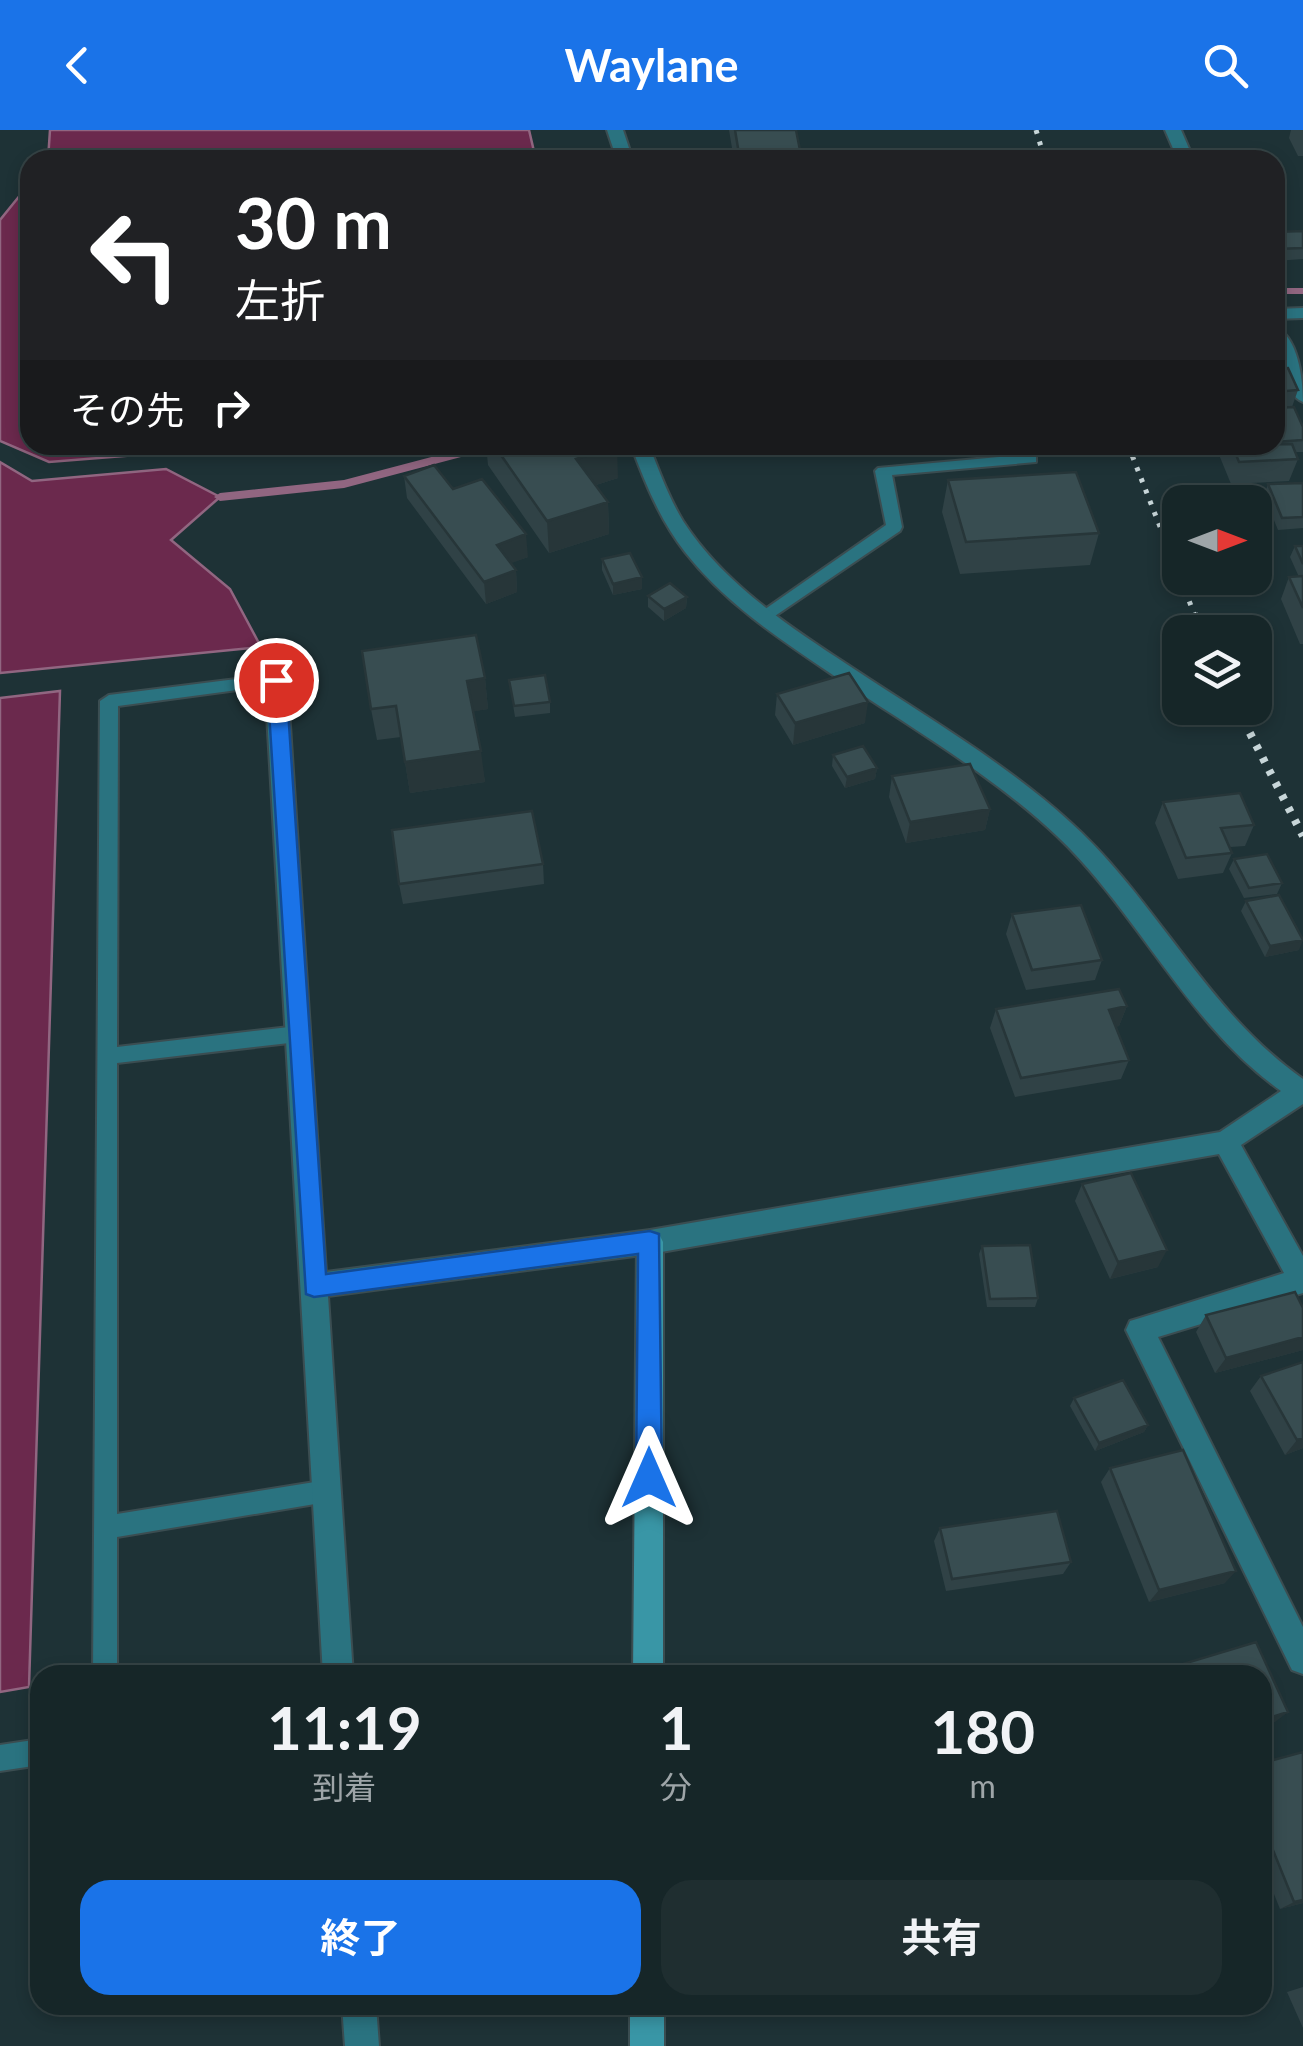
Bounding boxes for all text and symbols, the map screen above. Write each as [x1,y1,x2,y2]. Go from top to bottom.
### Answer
icon: back [50,38,105,93]
text: Waylane [565,38,738,92]
icon: search [1198,38,1253,93]
text: 30 m [235,180,392,264]
icon: left [70,190,200,320]
text: 左折 [235,273,325,327]
icon: right [204,380,259,435]
text: その先 [70,386,184,432]
north arrow [1162,485,1272,595]
map controls [1162,485,1272,725]
button: layers [1162,615,1272,725]
pin [234,638,319,723]
icon: arrive [249,653,304,708]
position arrow [597,1426,701,1530]
text: 11:19 [267,1691,422,1763]
text: 1 [659,1691,694,1763]
text: 180 [931,1695,1035,1767]
text: m [970,1766,996,1805]
text: 到着 [312,1767,376,1806]
text: 分 [660,1767,692,1806]
button: 終了 [80,1880,641,1995]
button: 共有 [661,1880,1222,1995]

